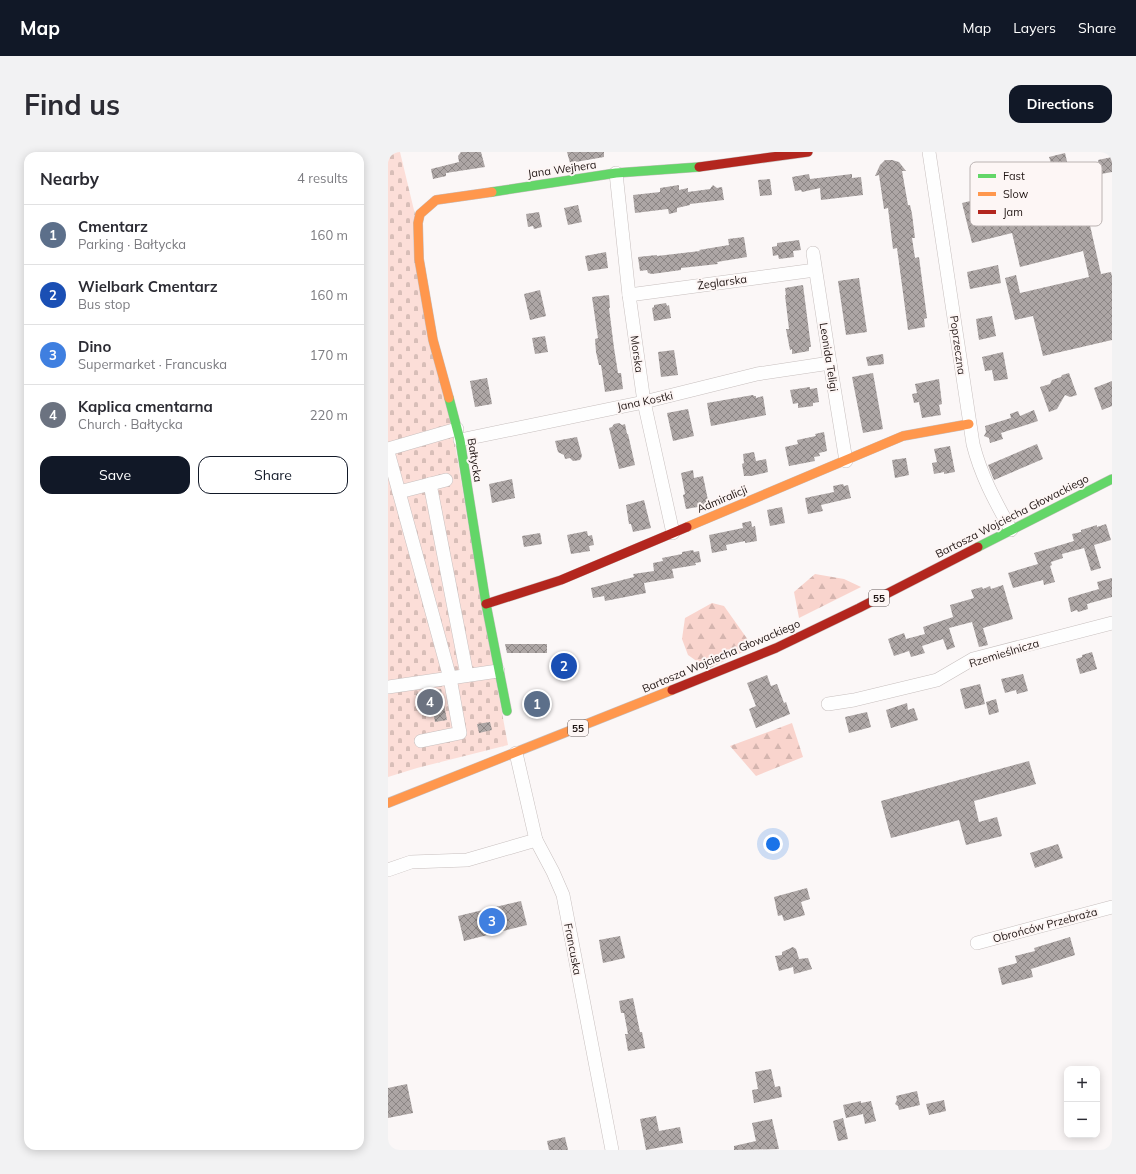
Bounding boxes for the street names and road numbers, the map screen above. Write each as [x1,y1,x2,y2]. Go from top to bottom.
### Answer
street label: Jana Wejhera [527,157,597,181]
street label: Żeglarska [696,272,748,292]
street label: Poprzeczna [947,315,969,375]
street label: Leonida Teligi [817,322,841,392]
street label: Morska [627,335,647,373]
street label: Jana Kostki [616,388,674,414]
street label: Bałtycka [465,437,485,483]
street label: Bartosza Wojciecha Głowackiego [933,471,1091,561]
street label: Admiralicji [695,482,749,516]
road number: 55 [869,590,889,606]
street label: Bartosza Wojciecha Głowackiego [640,616,802,696]
street label: Rzemieślnicza [967,636,1041,670]
road number: 55 [568,720,588,736]
street label: Obrońców Przebraża [991,904,1099,946]
street label: Francuska [561,922,585,976]

